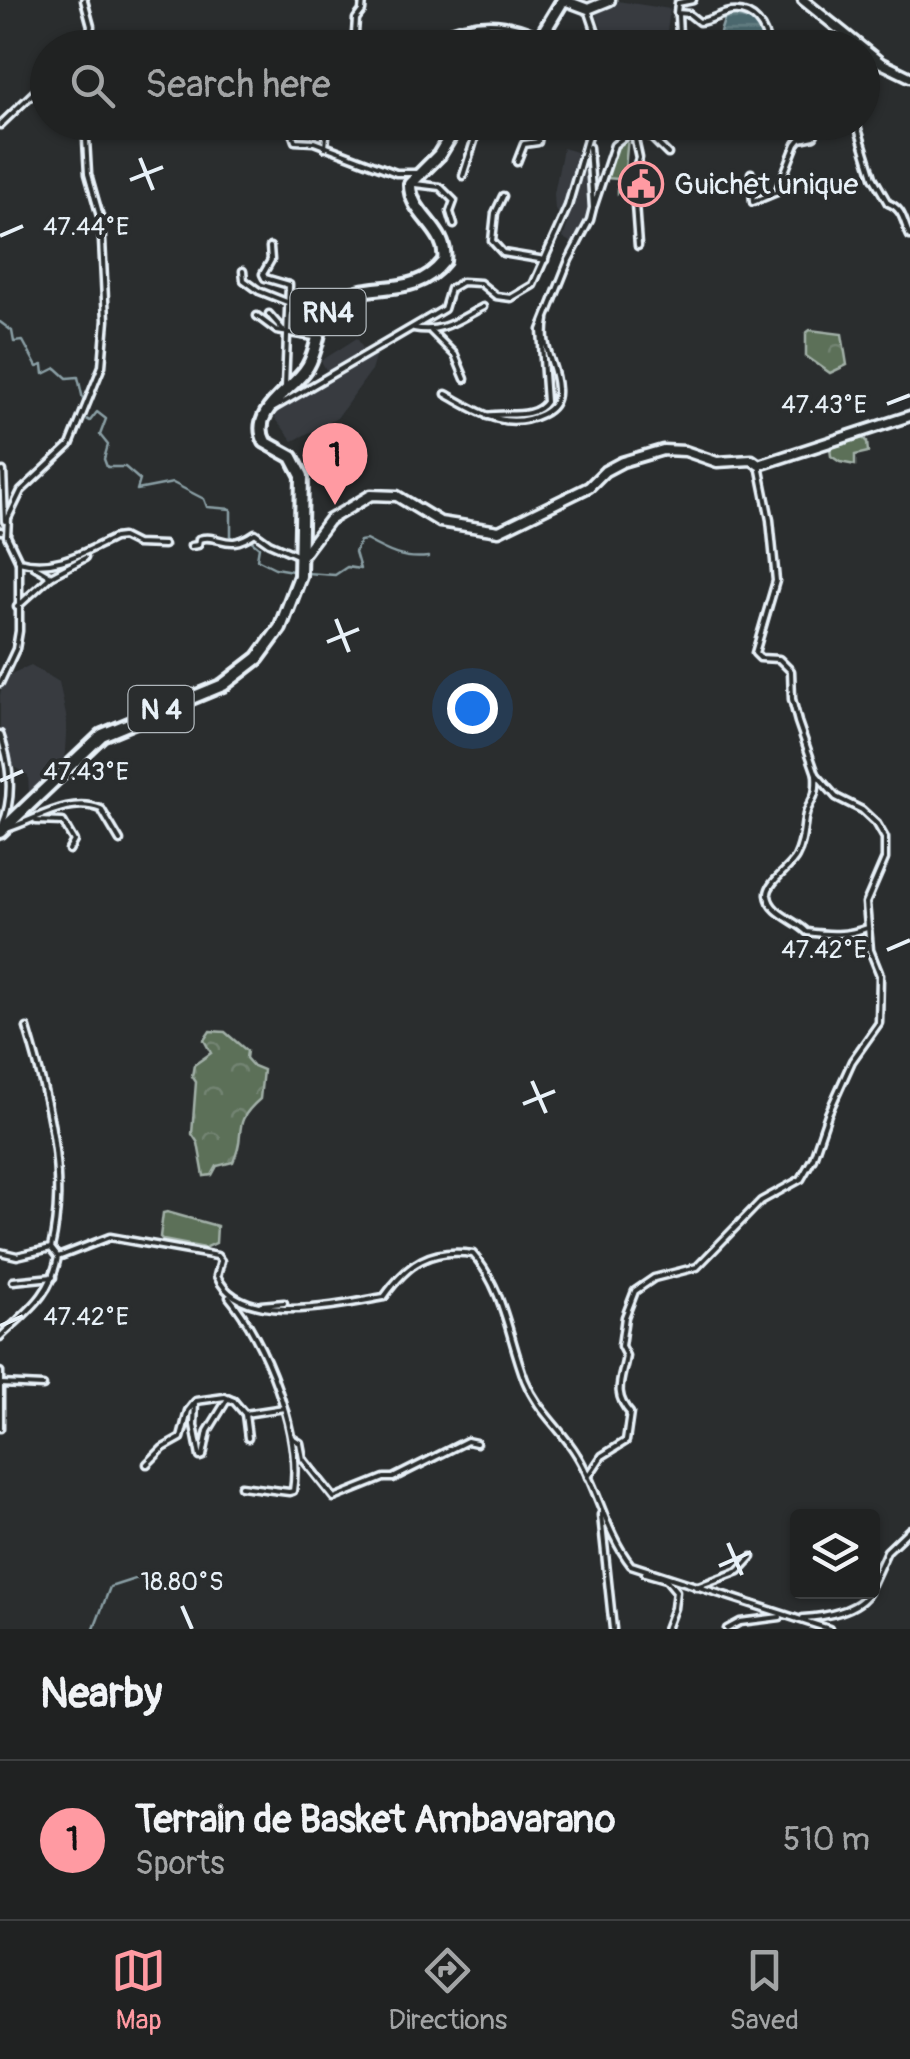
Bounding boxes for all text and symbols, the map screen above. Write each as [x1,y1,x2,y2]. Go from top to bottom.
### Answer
search box [30,30,880,140]
icon: search [65,58,120,113]
text: Search here [145,61,331,109]
public building icon: Guichet unique [618,161,664,207]
place label: Guichet unique [674,166,859,203]
text: 47.44°E [43,212,129,243]
road number: RN4 [290,289,366,335]
text: 47.43°E [781,390,867,421]
pin: 1 [302,422,368,505]
your location [447,683,498,734]
road number: N 4 [128,686,194,732]
text: 47.43°E [43,757,129,788]
text: 47.42°E [781,935,867,966]
text: 47.42°E [43,1302,129,1333]
map controls [790,1509,880,1599]
button: layers [790,1509,880,1599]
text: 18.80°S [140,1567,224,1598]
text: Nearby [40,1668,162,1720]
text: Terrain de Basket Ambavarano [135,1796,615,1844]
text: 1 [66,1820,79,1860]
text: 510 m [783,1820,870,1860]
text: Sports [135,1844,225,1884]
tab: Map [111,1943,166,2038]
tab: Directions [388,1943,507,2038]
tab: Saved [729,1943,799,2038]

